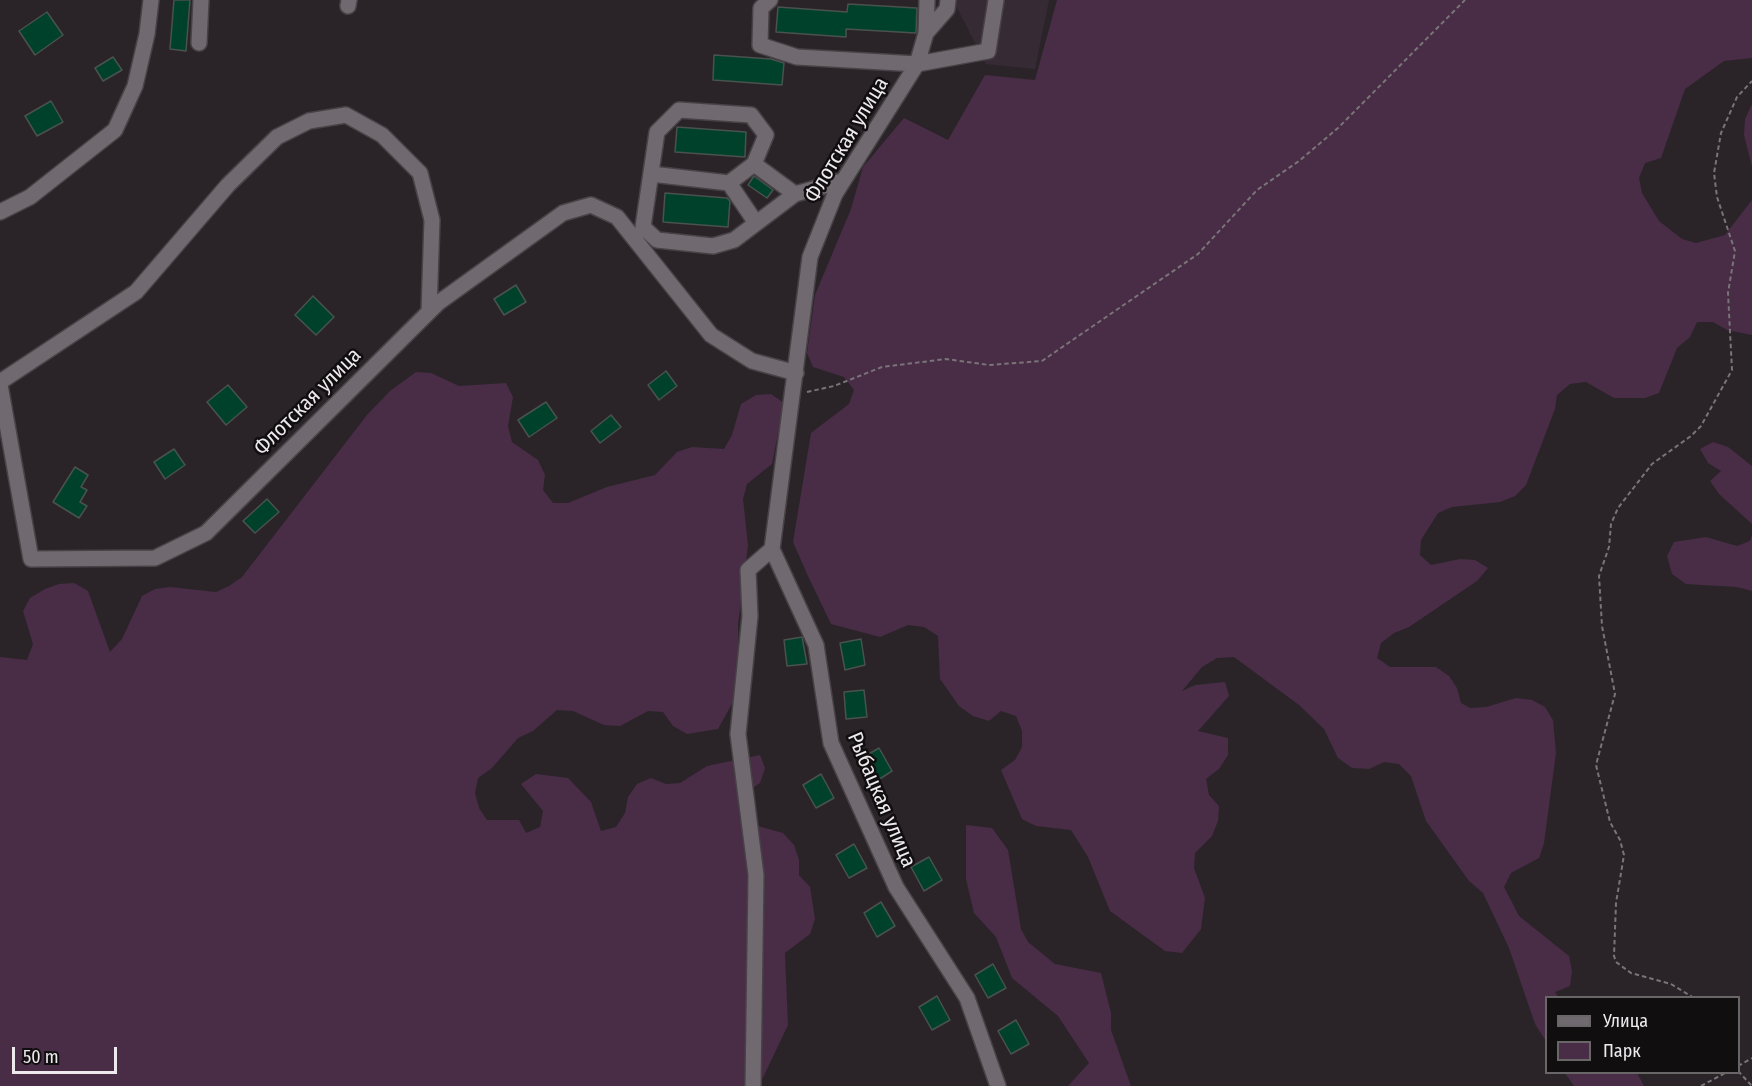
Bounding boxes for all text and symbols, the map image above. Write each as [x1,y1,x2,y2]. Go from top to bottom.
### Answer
street label: Флотская улица [800,73,894,207]
street label: Флотская улица [249,343,367,461]
street label: Рыбацкая улица [841,729,921,871]
legend [1545,996,1740,1074]
text: Улица [1603,1010,1648,1032]
scale bar [15,1035,120,1073]
text: Парк [1603,1040,1641,1062]
text: 50 m [23,1046,59,1068]

